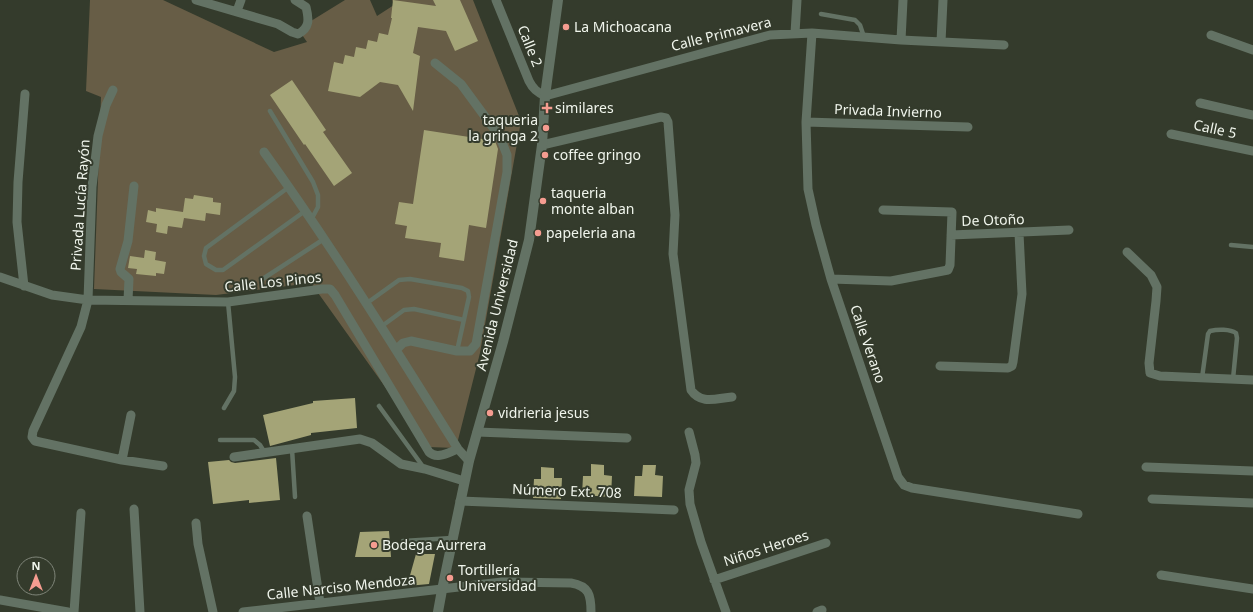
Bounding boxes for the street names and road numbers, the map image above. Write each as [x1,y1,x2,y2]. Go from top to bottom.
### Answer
street label: Calle Primavera [669,12,773,55]
street label: Calle 2 [514,22,547,70]
street label: Privada Invierno [834,99,942,122]
street label: Calle 5 [1192,115,1238,142]
street label: Privada Lucía Rayón [65,139,94,271]
street label: De Otoño [961,209,1025,230]
street label: Avenida Universidad [471,237,522,373]
street label: Calle Los Pinos [223,267,323,296]
street label: Calle Verano [846,302,891,386]
street label: Número Ext. 708 [512,479,622,502]
street label: Niños Heroes [721,525,811,570]
street label: Calle Narciso Mendoza [266,569,416,604]

